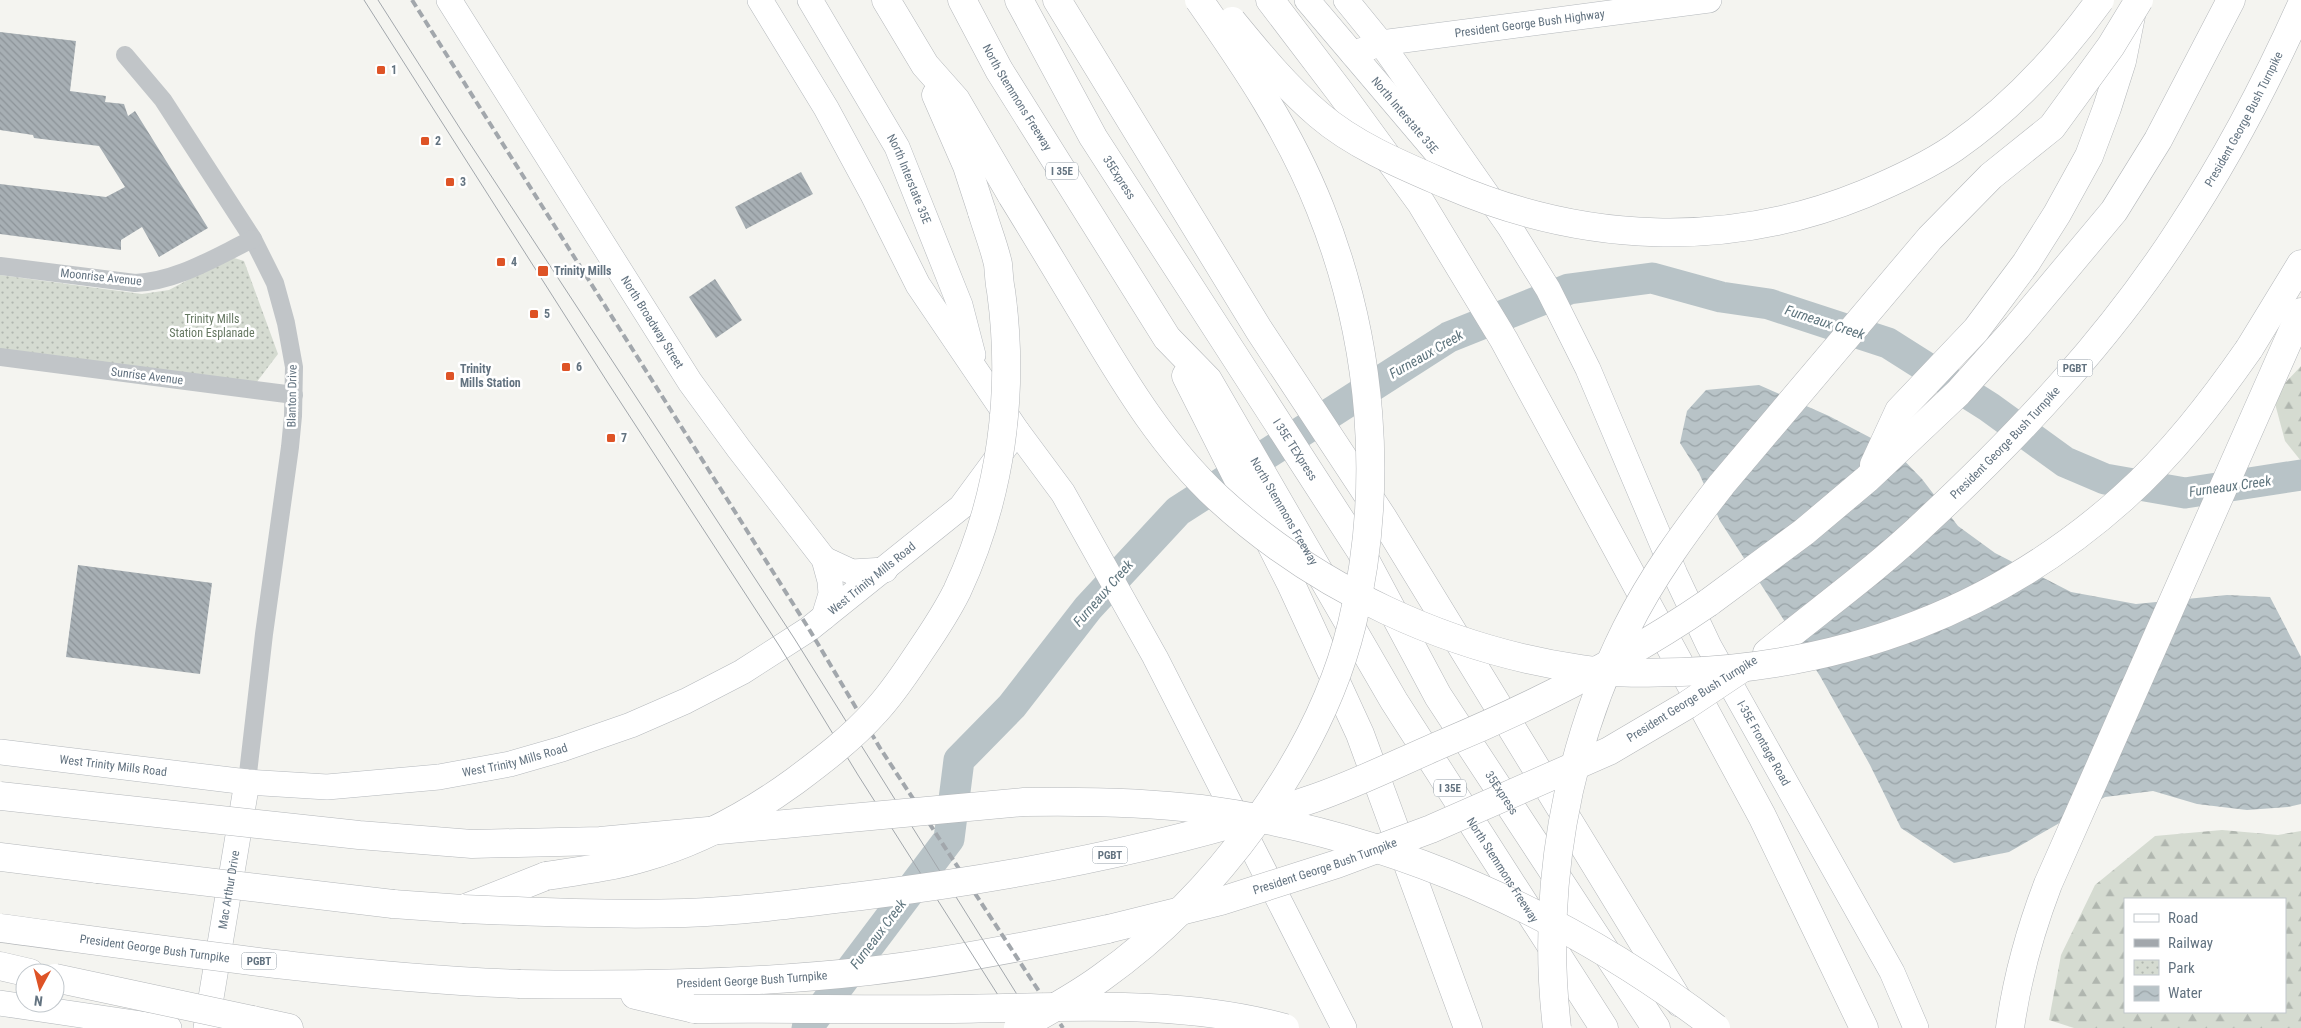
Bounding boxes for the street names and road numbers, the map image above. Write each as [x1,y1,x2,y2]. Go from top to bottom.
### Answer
street label: President George Bush Highway [1454,7,1606,40]
street label: North Stemmons Freeway [980,42,1055,153]
street label: President George Bush Turnpike [2202,49,2286,189]
street label: North Interstate 35E [1368,74,1441,156]
street label: North Interstate 35E [884,132,934,226]
street label: 35Express [1100,153,1138,202]
road number: I 35E [1046,162,1078,180]
street label: Moonrise Avenue [60,266,143,288]
street label: North Broadway Street [618,273,687,371]
road number: PGBT [2058,359,2092,376]
street label: Blanton Drive [284,364,300,428]
street label: Sunrise Avenue [110,365,184,387]
street label: President George Bush Turnpike [1947,384,2063,502]
street label: I 35E TEXpress [1270,416,1320,483]
street label: North Stemmons Freeway [1247,455,1321,568]
street label: West Trinity Mills Road [825,539,918,618]
street label: President George Bush Turnpike [1624,653,1760,745]
street label: I-35E Frontage Road [1734,698,1793,788]
street label: West Trinity Mills Road [461,741,569,780]
street label: West Trinity Mills Road [59,752,168,779]
street label: 35Express [1482,769,1521,817]
road number: I 35E [1434,780,1466,796]
street label: North Stemmons Freeway [1464,815,1541,925]
street label: President George Bush Turnpike [1251,835,1399,897]
road number: PGBT [1092,846,1128,864]
street label: Mac Arthur Drive [216,849,243,930]
street label: President George Bush Turnpike [79,932,231,965]
road number: PGBT [242,952,276,969]
street label: President George Bush Turnpike [676,968,828,991]

